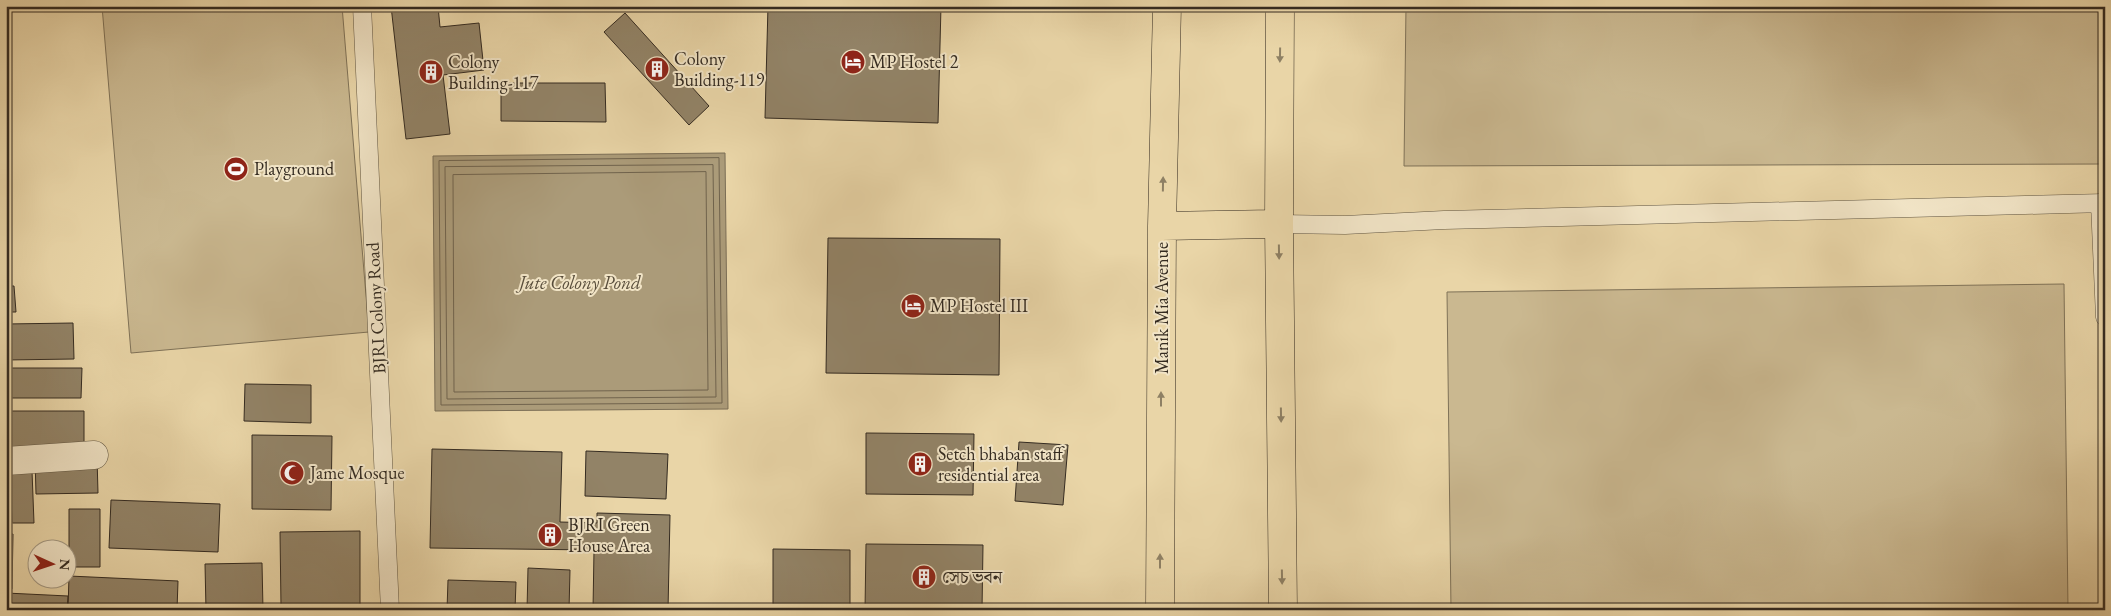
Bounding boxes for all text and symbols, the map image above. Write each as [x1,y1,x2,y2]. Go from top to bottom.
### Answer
place label: Colony Building-119 [674,47,765,91]
one-way arrow [1276,47,1284,63]
hotel icon: MP Hostel 2 [840,49,866,75]
place label: Colony Building-117 [448,50,539,94]
place label: MP Hostel 2 [870,50,959,73]
building icon: Colony Building-119 [644,56,670,82]
building icon: Colony Building-117 [418,59,444,85]
sports icon: Playground [223,156,249,182]
place label: Playground [254,157,335,180]
one-way arrow [1159,175,1167,191]
street label: BJRI Colony Road [361,241,390,374]
street label: Manik Mia Avenue [1150,242,1173,374]
one-way arrow [1275,245,1283,261]
water label: Jute Colony Pond [515,270,641,295]
hotel icon: MP Hostel III [900,293,926,319]
place label: MP Hostel III [930,294,1028,317]
one-way arrow [1157,390,1165,406]
one-way arrow [1277,407,1285,423]
place label: Setch bhaban staff residential area [938,442,1066,486]
building icon: Setch bhaban staff residential area [907,451,933,477]
mosque icon: Jame Mosque [279,460,305,486]
place label: Jame Mosque [308,461,404,484]
place label: BJRI Green House Area [568,513,651,557]
building icon: BJRI Green House Area [537,522,563,548]
north arrow [28,538,78,588]
one-way arrow [1156,553,1164,569]
text: N [56,559,74,571]
building icon: সেচ ভবন [911,564,937,590]
place label: সেচ ভবন [942,565,1003,588]
one-way arrow [1279,570,1287,586]

